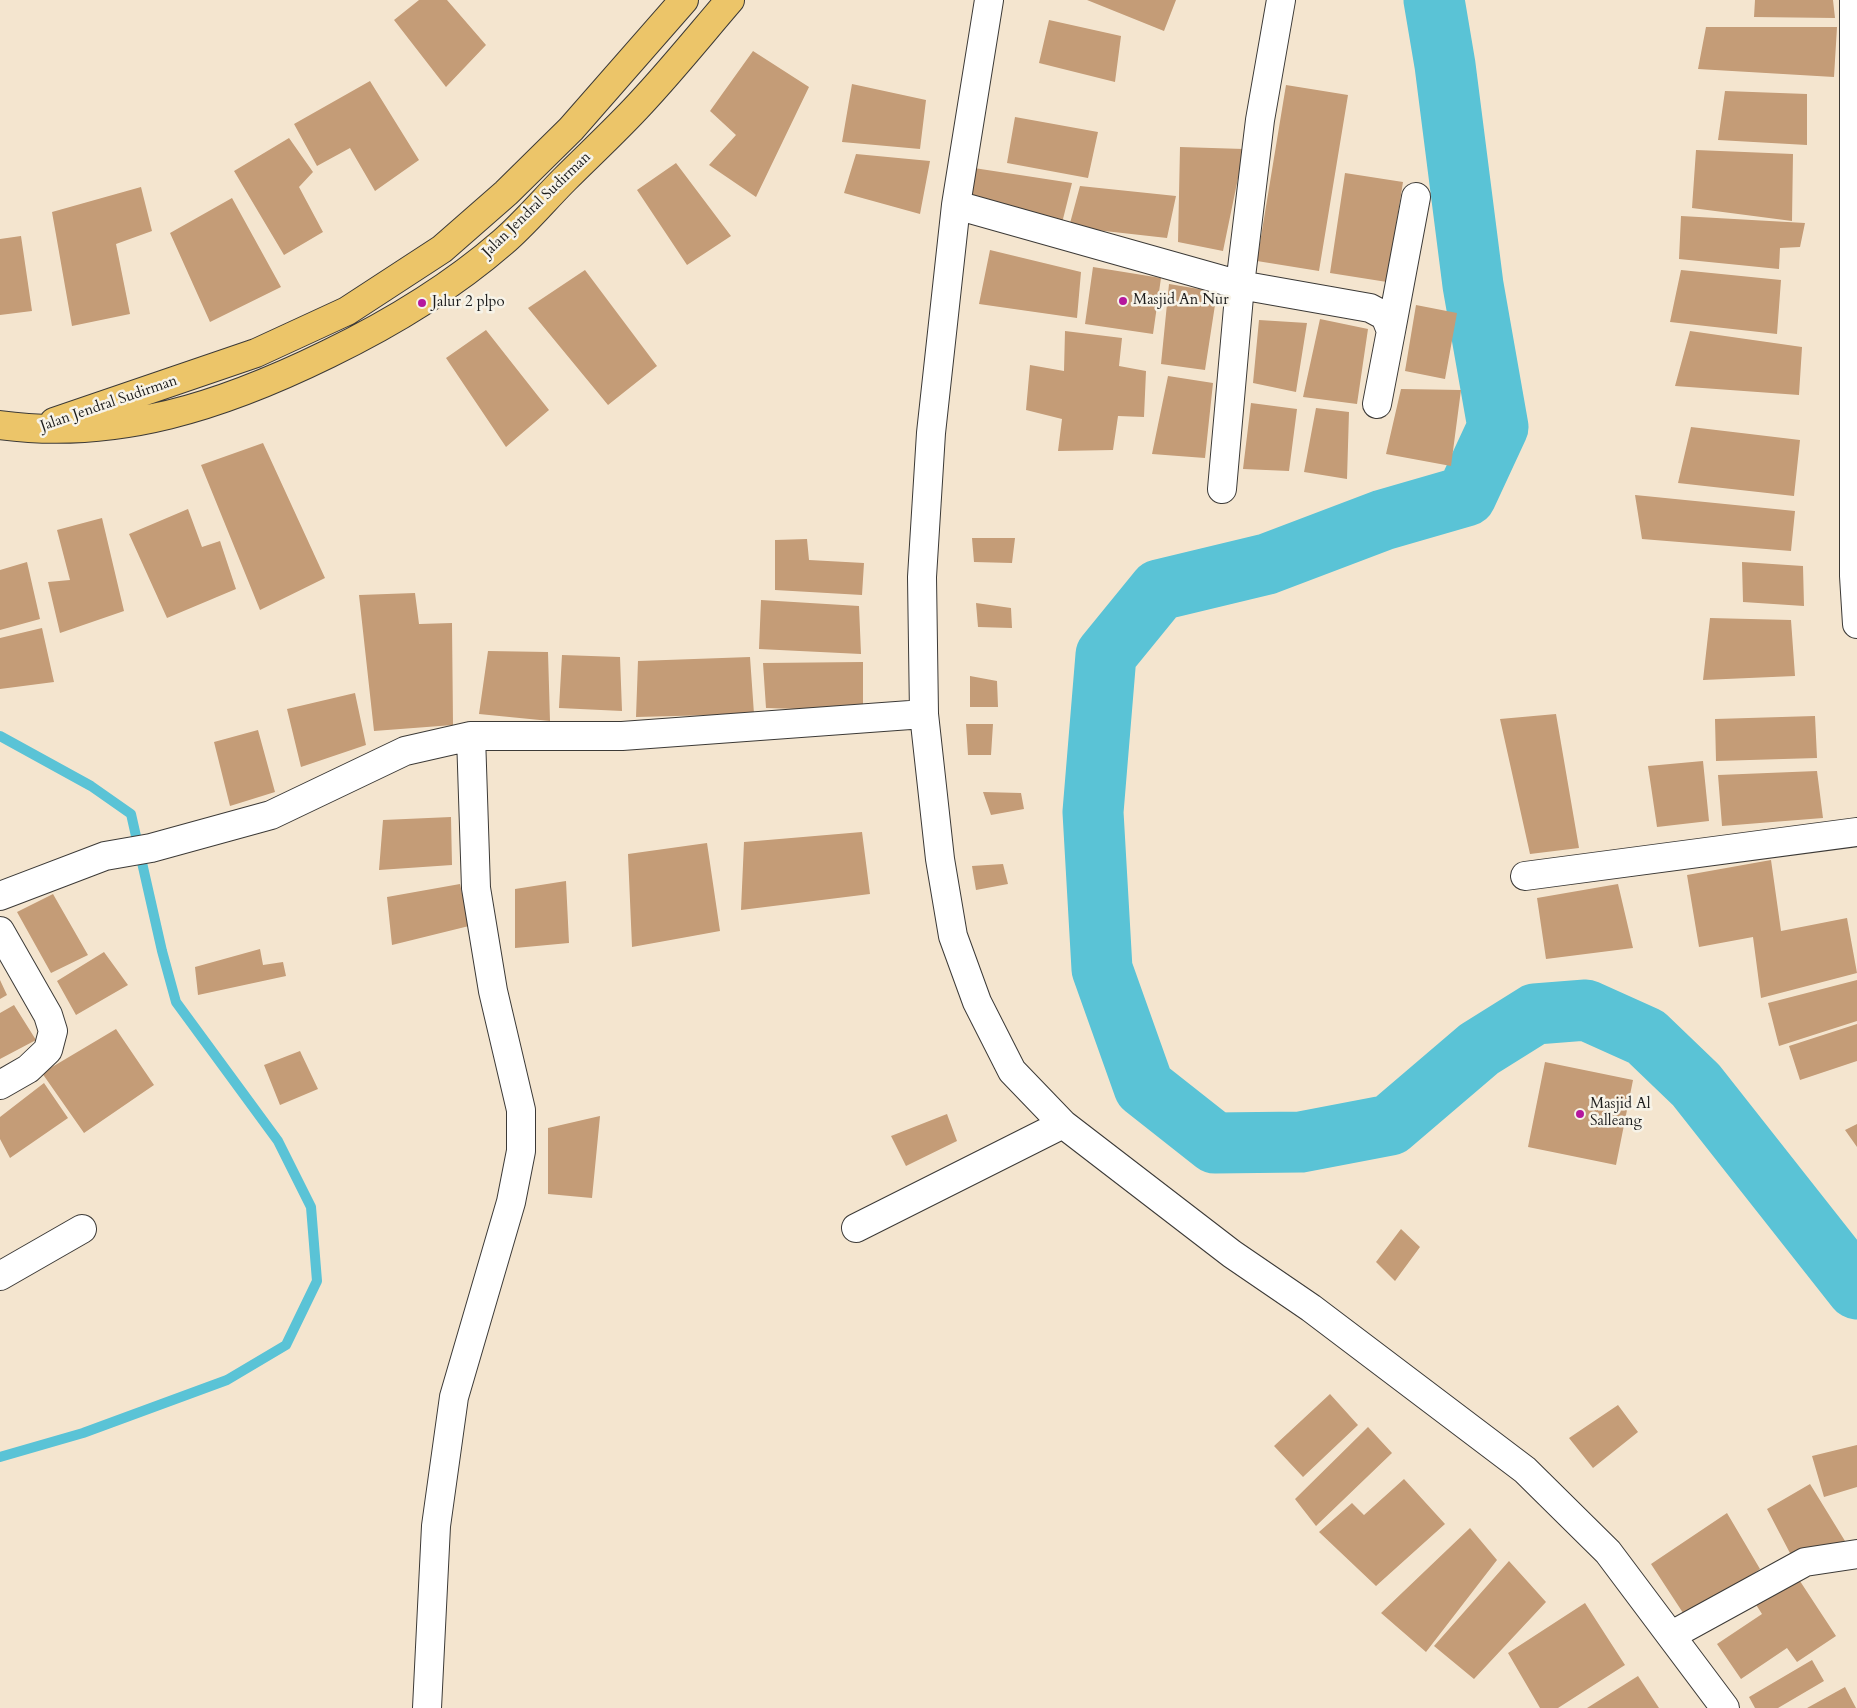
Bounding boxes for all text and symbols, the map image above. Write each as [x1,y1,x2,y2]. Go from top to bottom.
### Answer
street label: Jalan Jendral Sudirman [479,149,595,261]
place label: Masjid An Nur [1133,292,1229,310]
place label: Jalur 2 plpo [432,294,505,312]
marker: Masjid An Nur [1117,295,1129,307]
marker: Jalur 2 plpo [416,297,428,309]
street label: Jalan Jendral Sudirman [38,372,180,436]
place label: Masjid Al Salleang [1590,1096,1651,1131]
marker: Masjid Al Salleang [1574,1108,1586,1120]

